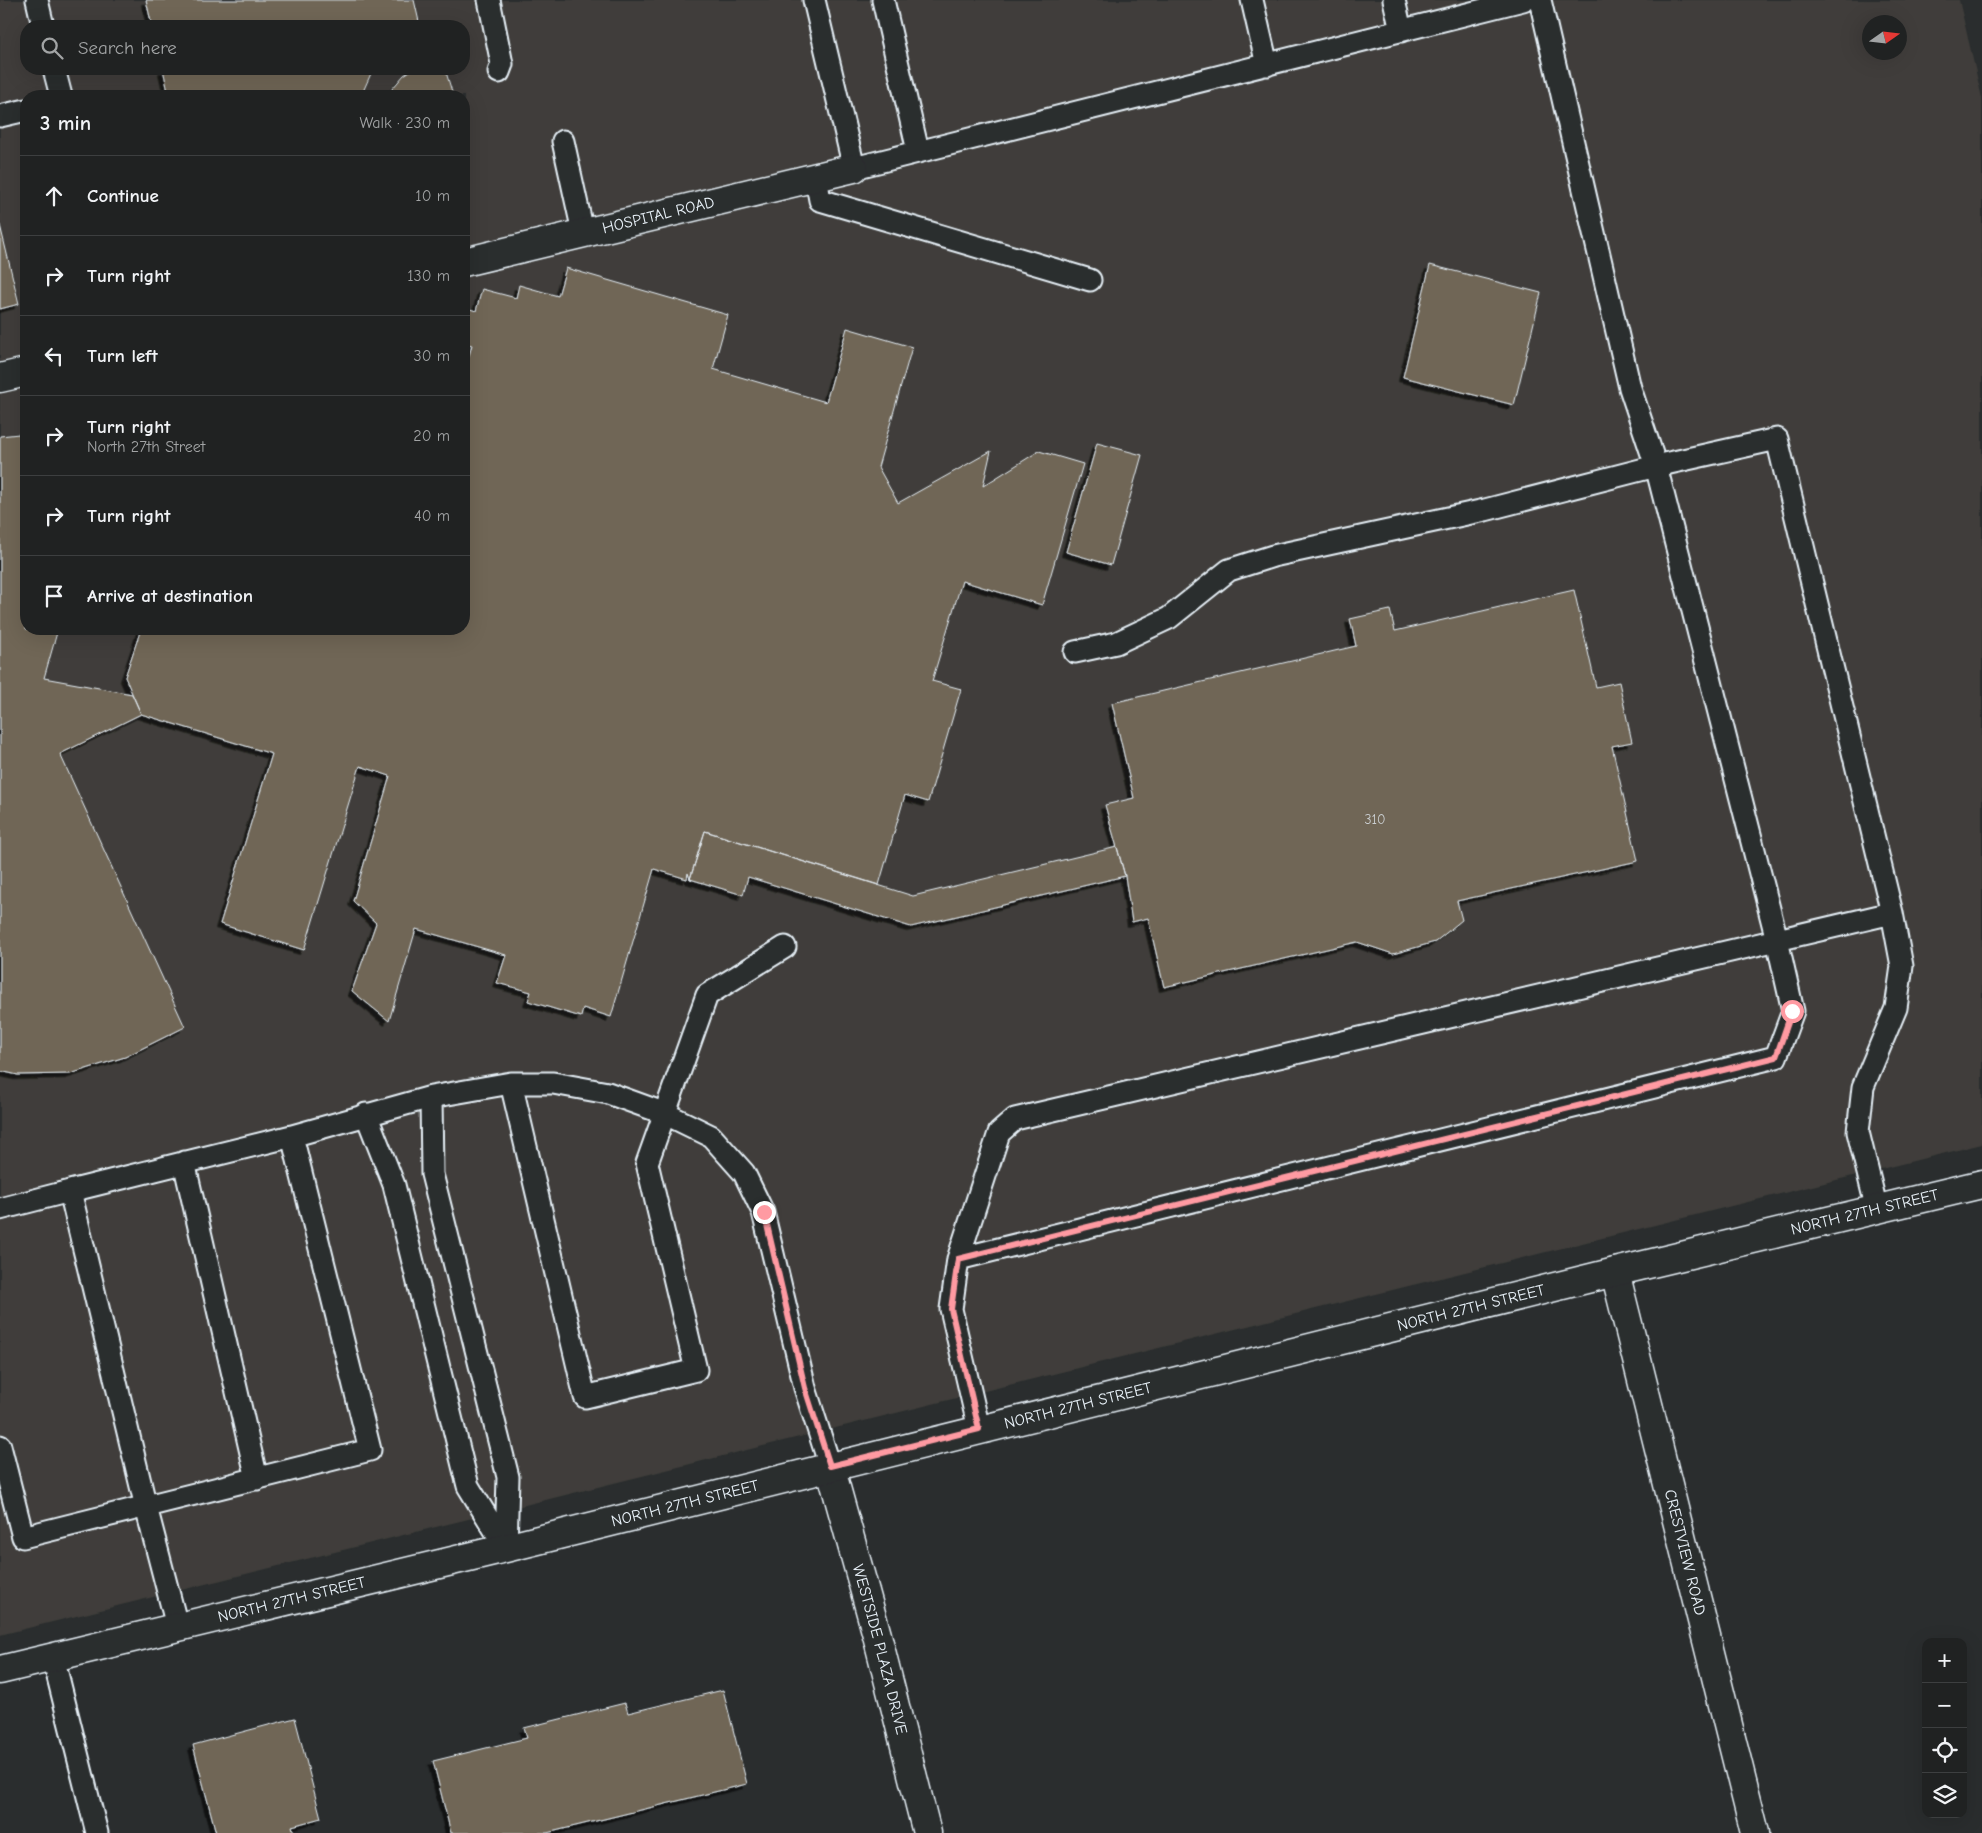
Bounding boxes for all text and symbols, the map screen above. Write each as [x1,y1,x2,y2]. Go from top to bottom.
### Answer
north arrow [1862,15,1907,60]
search box [20,20,470,75]
icon: search [38,34,66,62]
text: Search here [78,37,177,59]
text: 3 min [40,111,91,135]
text: Walk · 230 m [359,114,450,132]
icon: ahead [40,182,68,210]
text: Continue [87,185,159,207]
text: 10 m [415,187,450,205]
street label: HOSPITAL ROAD [601,193,716,237]
icon: right [40,262,68,290]
text: Turn right [87,265,171,287]
text: 130 m [407,267,450,285]
icon: left [40,342,68,370]
text: Turn left [87,345,158,367]
text: 30 m [414,347,450,365]
text: Turn right [87,416,171,438]
icon: right [40,422,68,450]
text: 20 m [413,427,450,445]
text: North 27th Street [87,438,205,456]
icon: right [40,502,68,530]
text: Turn right [87,505,171,527]
text: 40 m [414,507,450,525]
icon: arrive [40,582,68,610]
text: Arrive at destination [87,585,253,607]
house number: 310 [1364,811,1386,828]
route start [1781,1000,1804,1023]
street label: NORTH 27TH STREET [1789,1186,1941,1239]
route end [753,1201,776,1224]
street label: NORTH 27TH STREET [1395,1281,1547,1335]
street label: NORTH 27TH STREET [1002,1378,1154,1433]
street label: NORTH 27TH STREET [609,1476,761,1530]
street label: CRESTVIEW ROAD [1661,1488,1709,1617]
street label: WESTSIDE PLAZA DRIVE [849,1562,911,1737]
street label: NORTH 27TH STREET [216,1573,368,1626]
map controls [1922,1638,1967,1818]
button: + [1922,1638,1967,1683]
button: − [1922,1683,1967,1728]
button: locate [1922,1728,1967,1773]
button: layers [1922,1773,1967,1818]

